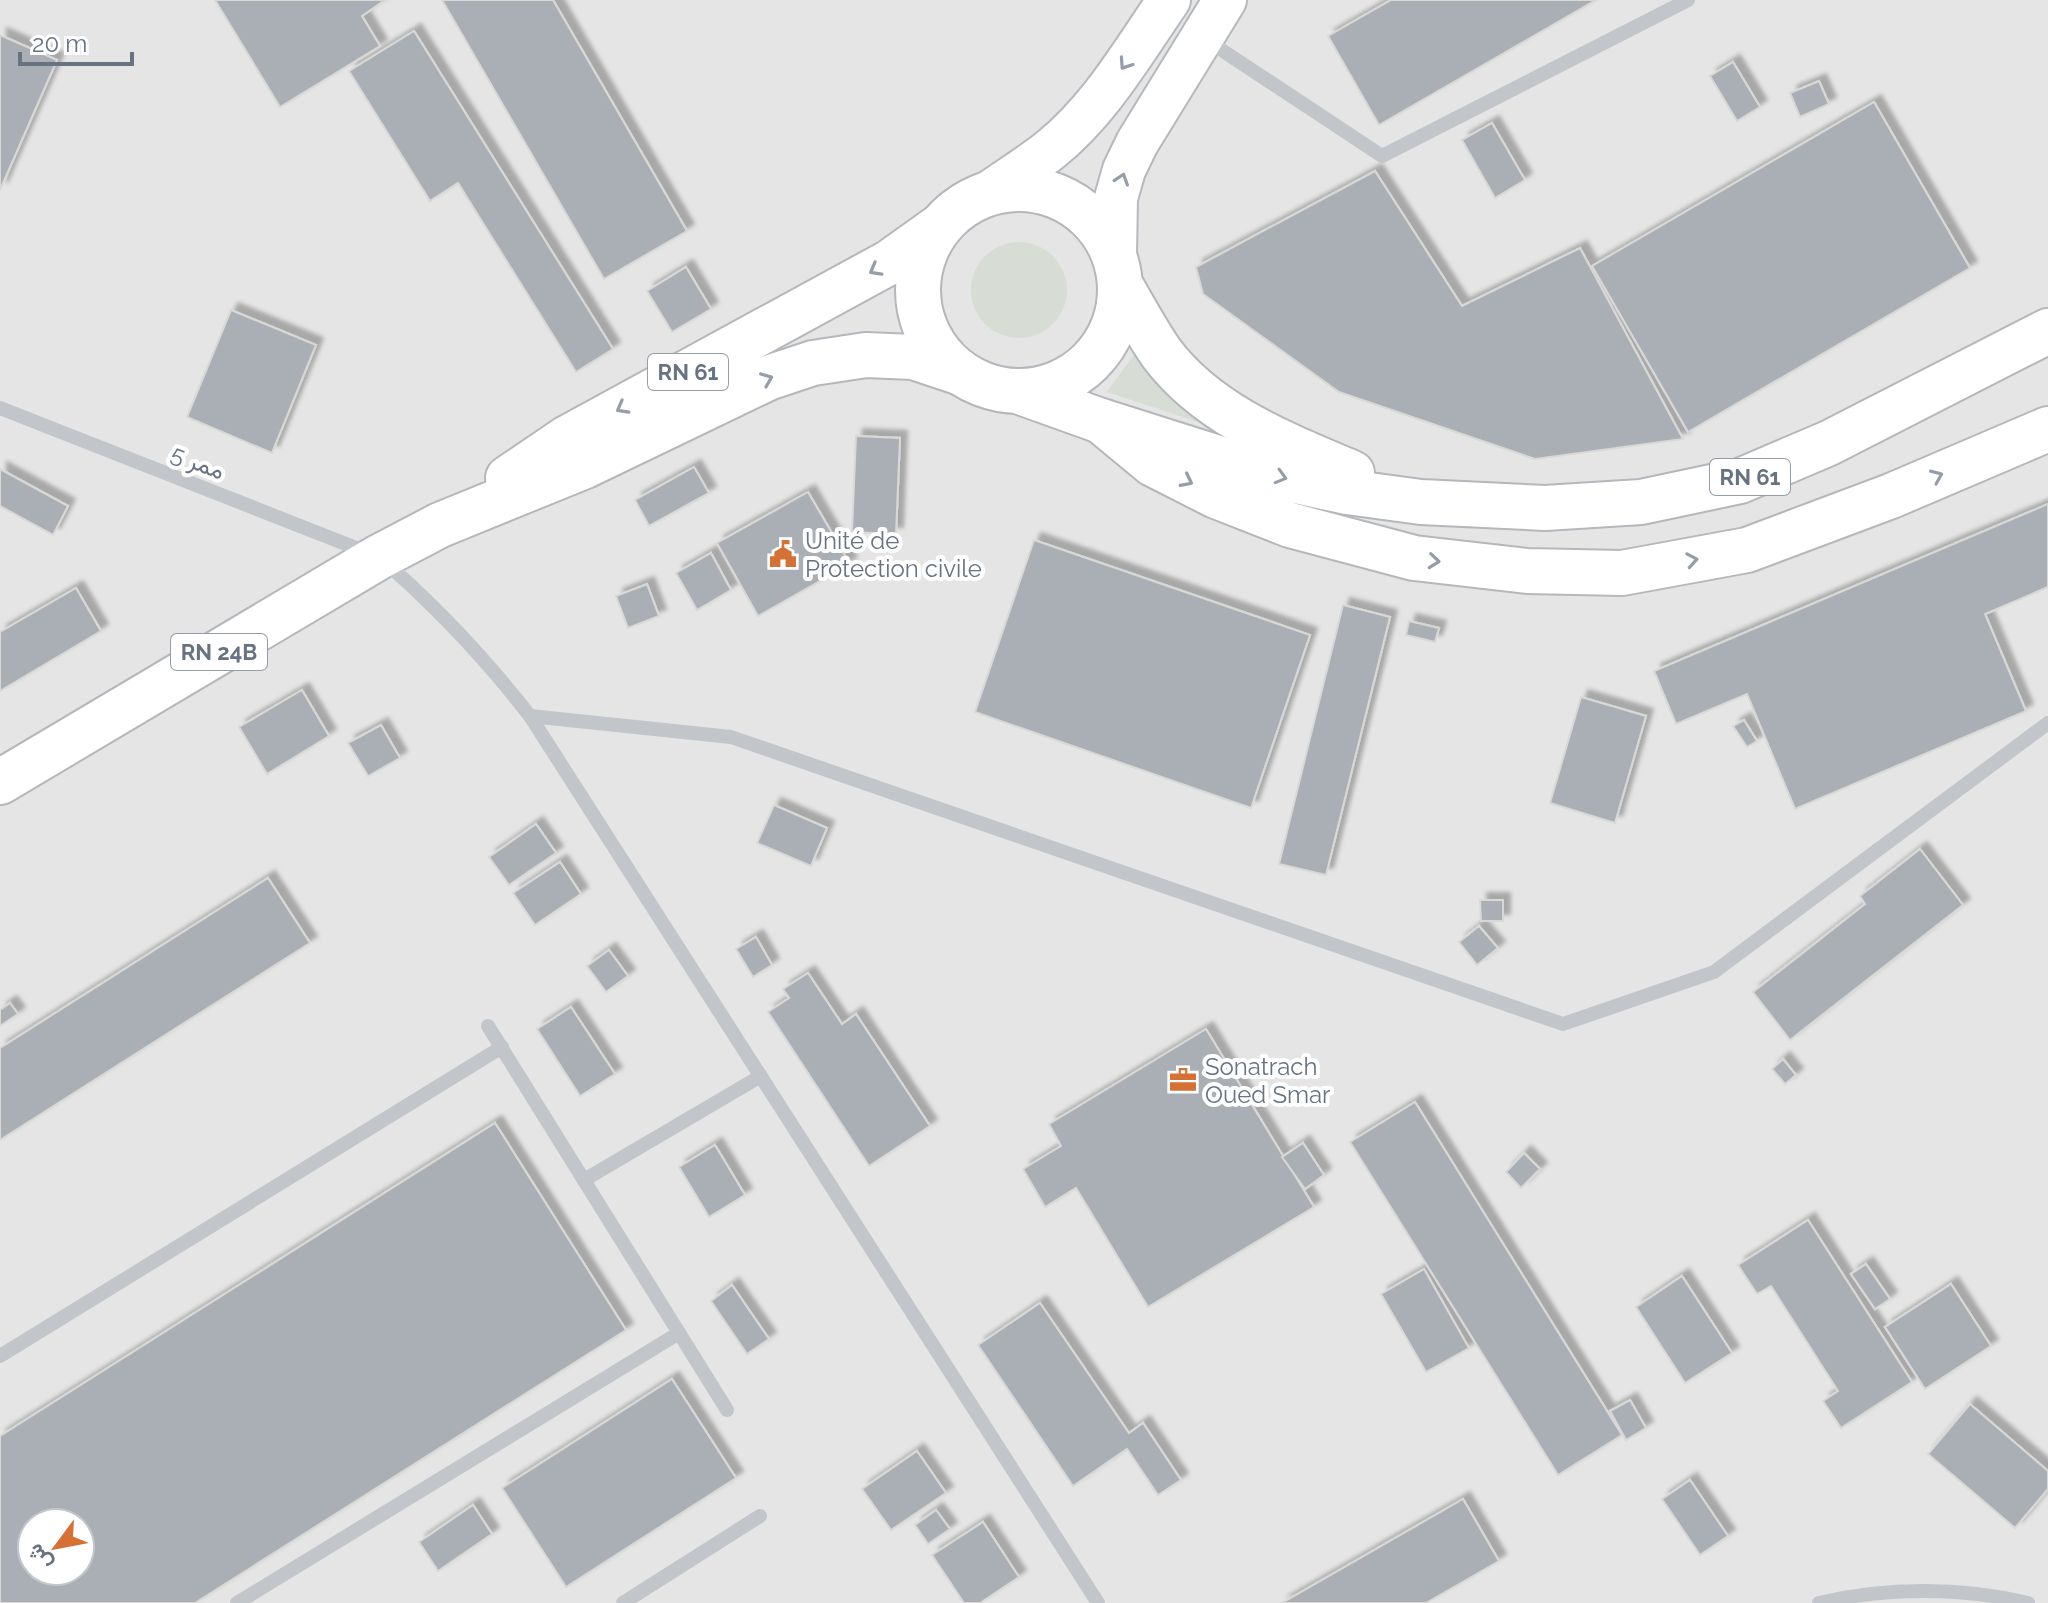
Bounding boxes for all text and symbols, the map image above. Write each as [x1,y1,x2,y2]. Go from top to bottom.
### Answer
scale bar [20,16,132,66]
text: 20 m [32,29,87,58]
one-way arrow [1120,56,1135,70]
one-way arrow [1113,172,1129,186]
one-way arrow [869,260,884,276]
road number: RN 61 [648,354,728,390]
one-way arrow [759,372,773,389]
one-way arrow [616,398,631,414]
street label: ممر 5 [167,439,229,486]
road number: RN 61 [1710,459,1790,495]
one-way arrow [1273,467,1287,484]
one-way arrow [1929,470,1943,486]
one-way arrow [1179,472,1194,487]
place label: Unité de Protection civile [805,526,982,583]
public building icon: Unité de Protection civile [768,539,798,569]
one-way arrow [1428,552,1441,569]
one-way arrow [1685,553,1699,570]
road number: RN 24B [171,634,267,670]
place label: Sonatrach Oued Smar [1205,1052,1331,1109]
office icon: Sonatrach Oued Smar [1168,1065,1198,1095]
north arrow [16,1507,96,1587]
text: ش [21,1539,58,1576]

